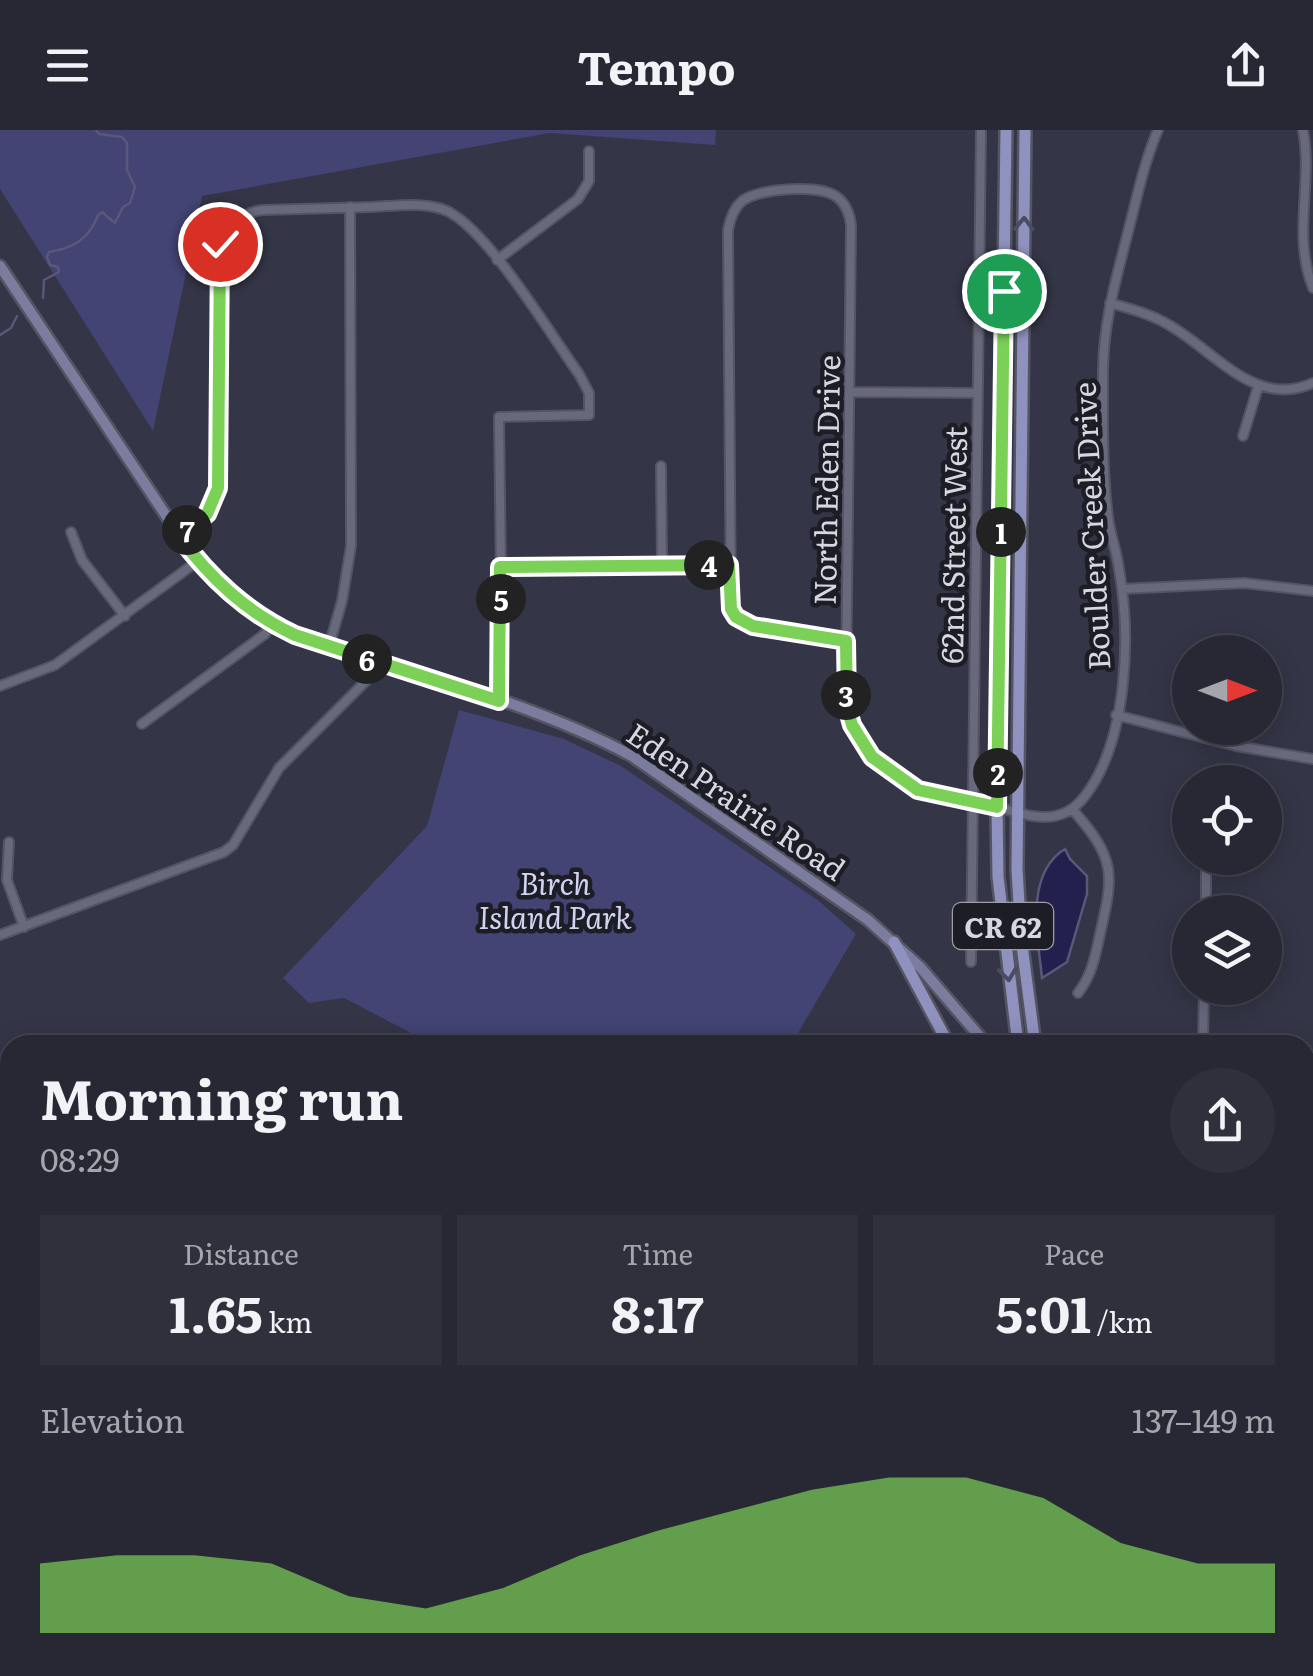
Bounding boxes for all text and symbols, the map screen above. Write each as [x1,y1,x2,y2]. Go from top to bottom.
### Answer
text: Tempo [577,32,736,99]
icon: menu [40,38,95,93]
icon: share [1218,38,1273,93]
pin [178,202,263,287]
one-way arrow [1013,216,1035,232]
icon: check [193,217,248,272]
pin [962,249,1047,334]
icon: arrive [977,264,1032,319]
street label: North Eden Drive [801,355,849,605]
street label: Boulder Creek Drive [1060,381,1120,671]
street label: 62nd Street West [928,426,976,664]
pin: 7 [162,505,212,555]
pin: 1 [976,507,1026,557]
text: 7 [179,509,195,551]
text: 1 [995,511,1007,553]
pin: 4 [684,540,734,590]
text: 4 [701,544,717,586]
pin: 5 [476,574,526,624]
text: 5 [493,578,509,620]
pin: 6 [342,634,392,684]
north arrow [1172,635,1282,745]
map controls [1172,635,1282,1005]
text: 6 [359,638,375,680]
pin: 3 [821,670,871,720]
text: 3 [838,674,854,716]
street label: Eden Prairie Road [619,710,855,890]
pin: 2 [973,748,1023,798]
text: 2 [990,752,1006,794]
button: locate [1172,765,1282,875]
park label: Birch Island Park [478,860,632,938]
button: layers [1172,895,1282,1005]
road number: CR 62 [953,903,1053,949]
one-way arrow [997,966,1018,982]
text: Morning run [40,1055,403,1137]
button: share [1170,1068,1275,1173]
text: 08:29 [40,1134,119,1182]
text: Distance [183,1232,299,1274]
text: Time [622,1232,693,1274]
text: Pace [1044,1232,1104,1274]
text: 1.65 [169,1274,263,1348]
text: 8:17 [611,1274,704,1348]
text: 5:01 [996,1274,1091,1348]
text: km [263,1300,312,1342]
text: /km [1091,1300,1153,1342]
text: Elevation [40,1395,185,1443]
text: 137–149 m [1132,1395,1275,1443]

